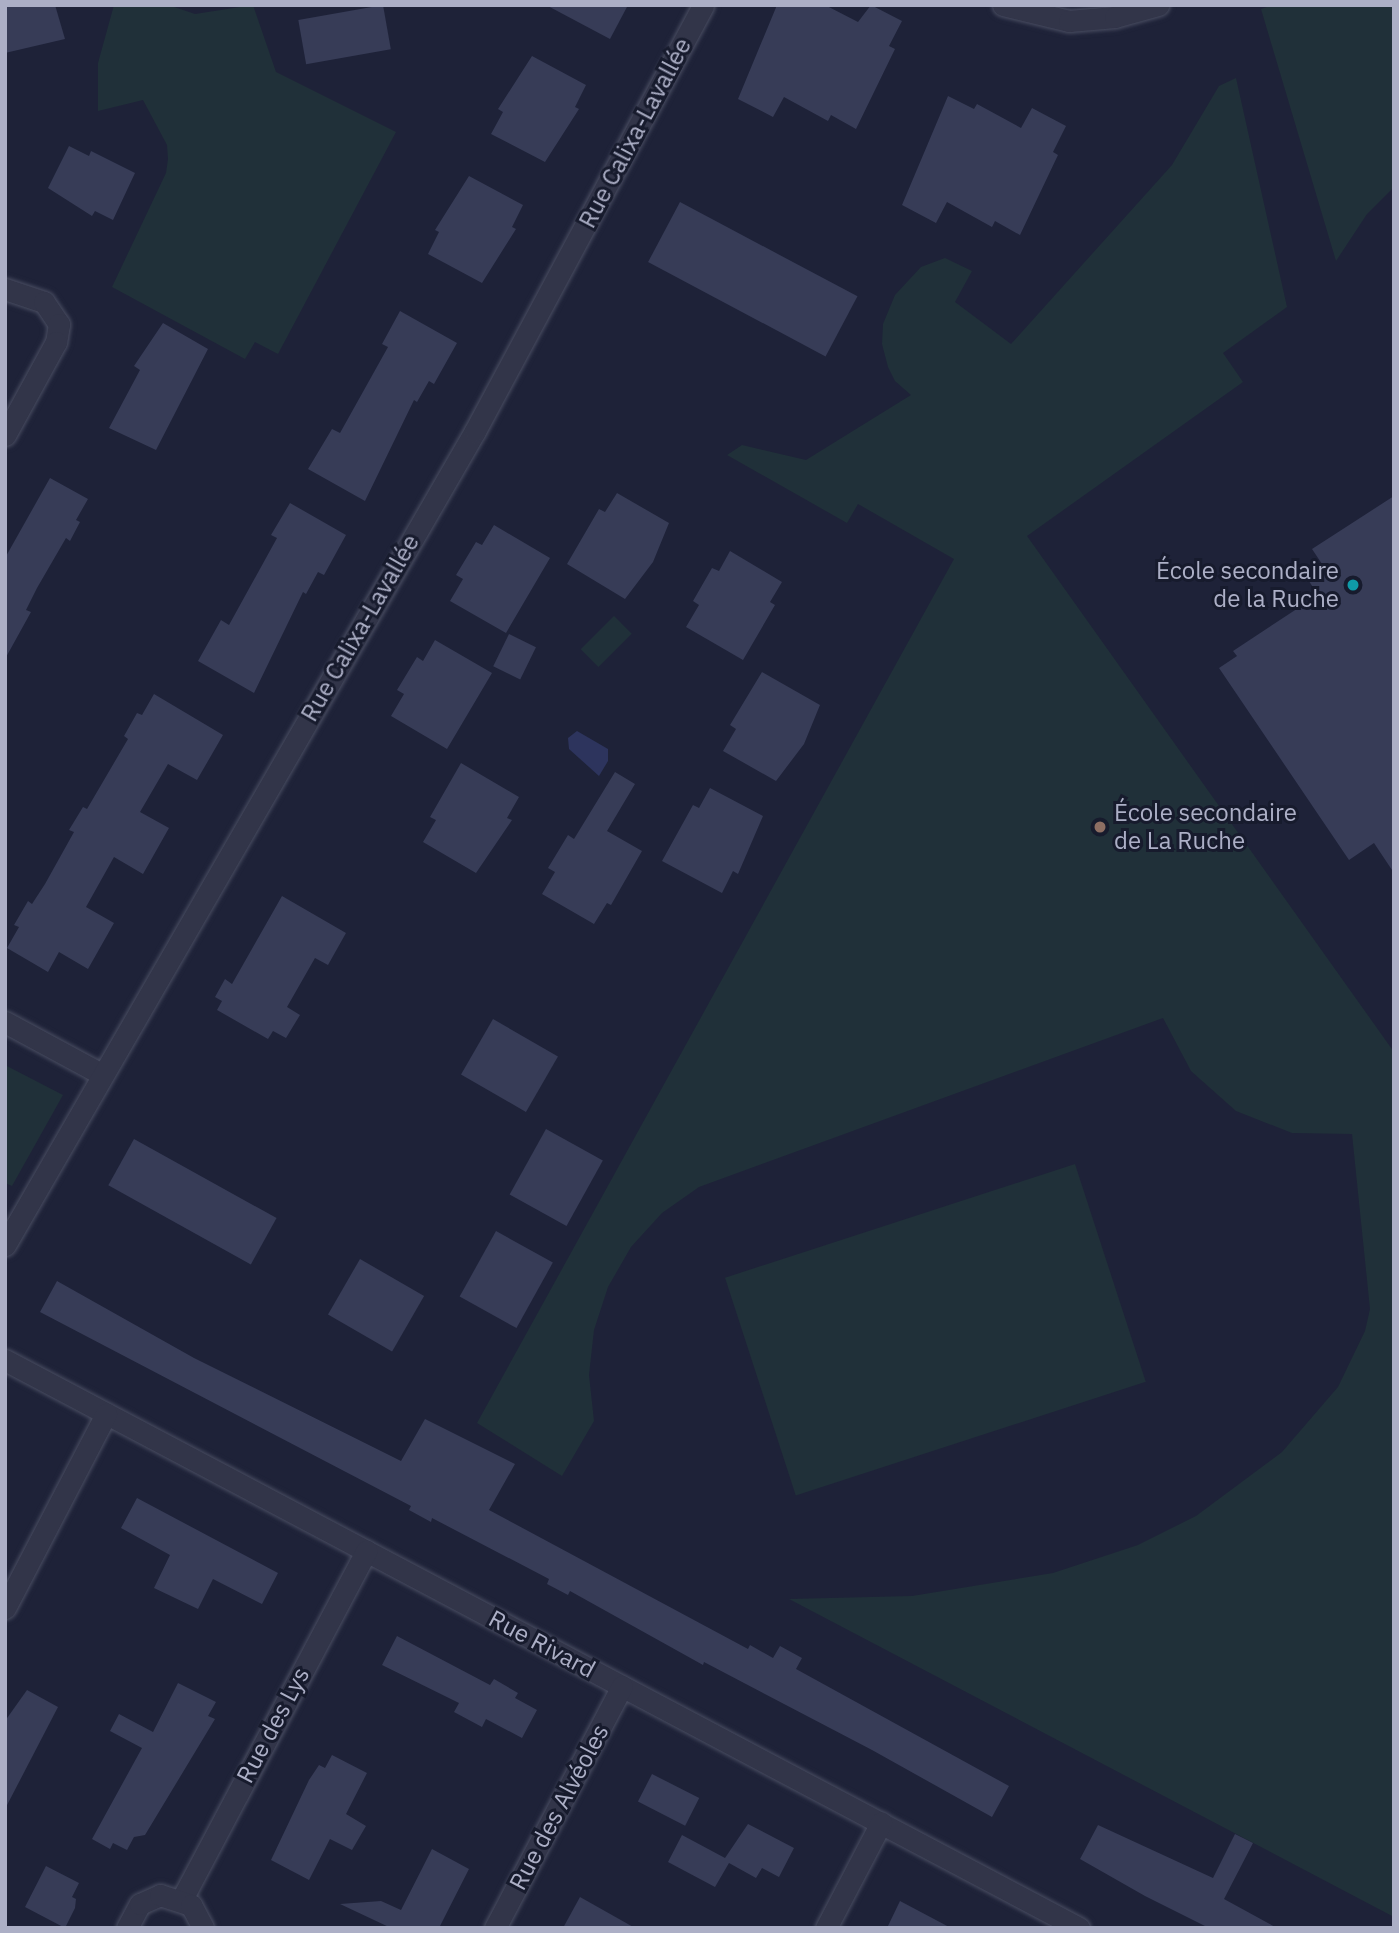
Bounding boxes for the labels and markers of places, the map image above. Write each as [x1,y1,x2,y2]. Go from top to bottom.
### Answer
place label: École secondaire de la Ruche [1156,557,1339,613]
marker: École secondaire de la Ruche [1345,577,1361,593]
place label: École secondaire de La Ruche [1114,799,1297,855]
marker: École secondaire de La Ruche [1092,819,1108,835]

